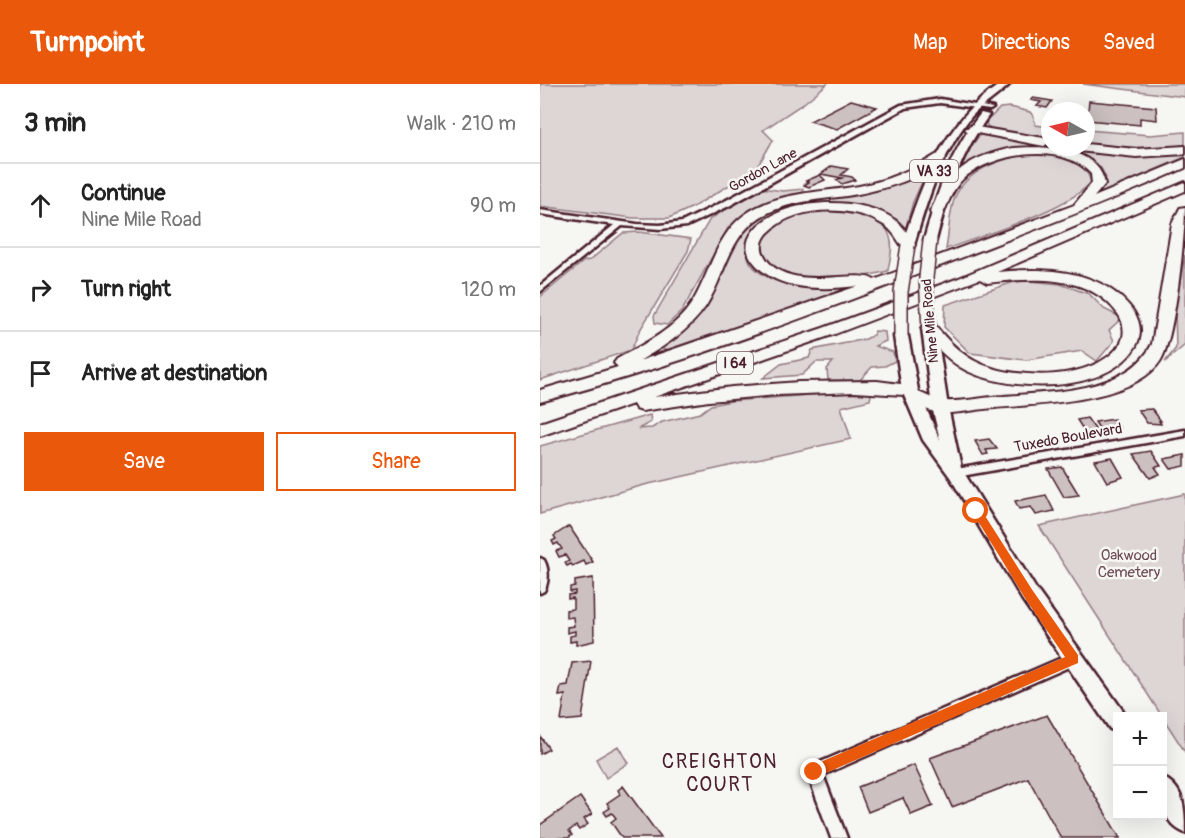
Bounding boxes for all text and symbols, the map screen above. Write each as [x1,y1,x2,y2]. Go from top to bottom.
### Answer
text: Turnpoint [30,25,144,60]
text: Map [913,29,948,56]
text: Directions [981,29,1070,56]
text: Saved [1103,29,1155,56]
north arrow [1041,102,1095,156]
text: 3 min [24,107,86,139]
text: Walk · 210 m [407,111,516,136]
street label: Gordon Lane [726,144,800,196]
road number: VA 33 [910,160,958,182]
text: Continue [81,179,165,207]
icon: ahead [24,189,57,222]
text: 90 m [470,193,516,218]
text: Nine Mile Road [81,207,202,232]
icon: right [24,273,57,306]
text: Turn right [81,275,171,303]
text: 120 m [461,277,516,302]
street label: Nine Mile Road [918,278,942,364]
road number: I 64 [717,352,753,374]
icon: arrive [24,357,57,390]
text: Arrive at destination [81,359,267,387]
street label: Tuxedo Boulevard [1012,419,1124,457]
button: Save [24,432,264,491]
button: Share [276,432,516,491]
route start [962,497,988,523]
park label: Oakwood Cemetery [1098,546,1161,582]
map controls [1113,712,1167,820]
button: + [1113,712,1167,766]
district label: CREIGHTON COURT [662,749,778,797]
route end [800,758,826,784]
button: − [1113,766,1167,820]

